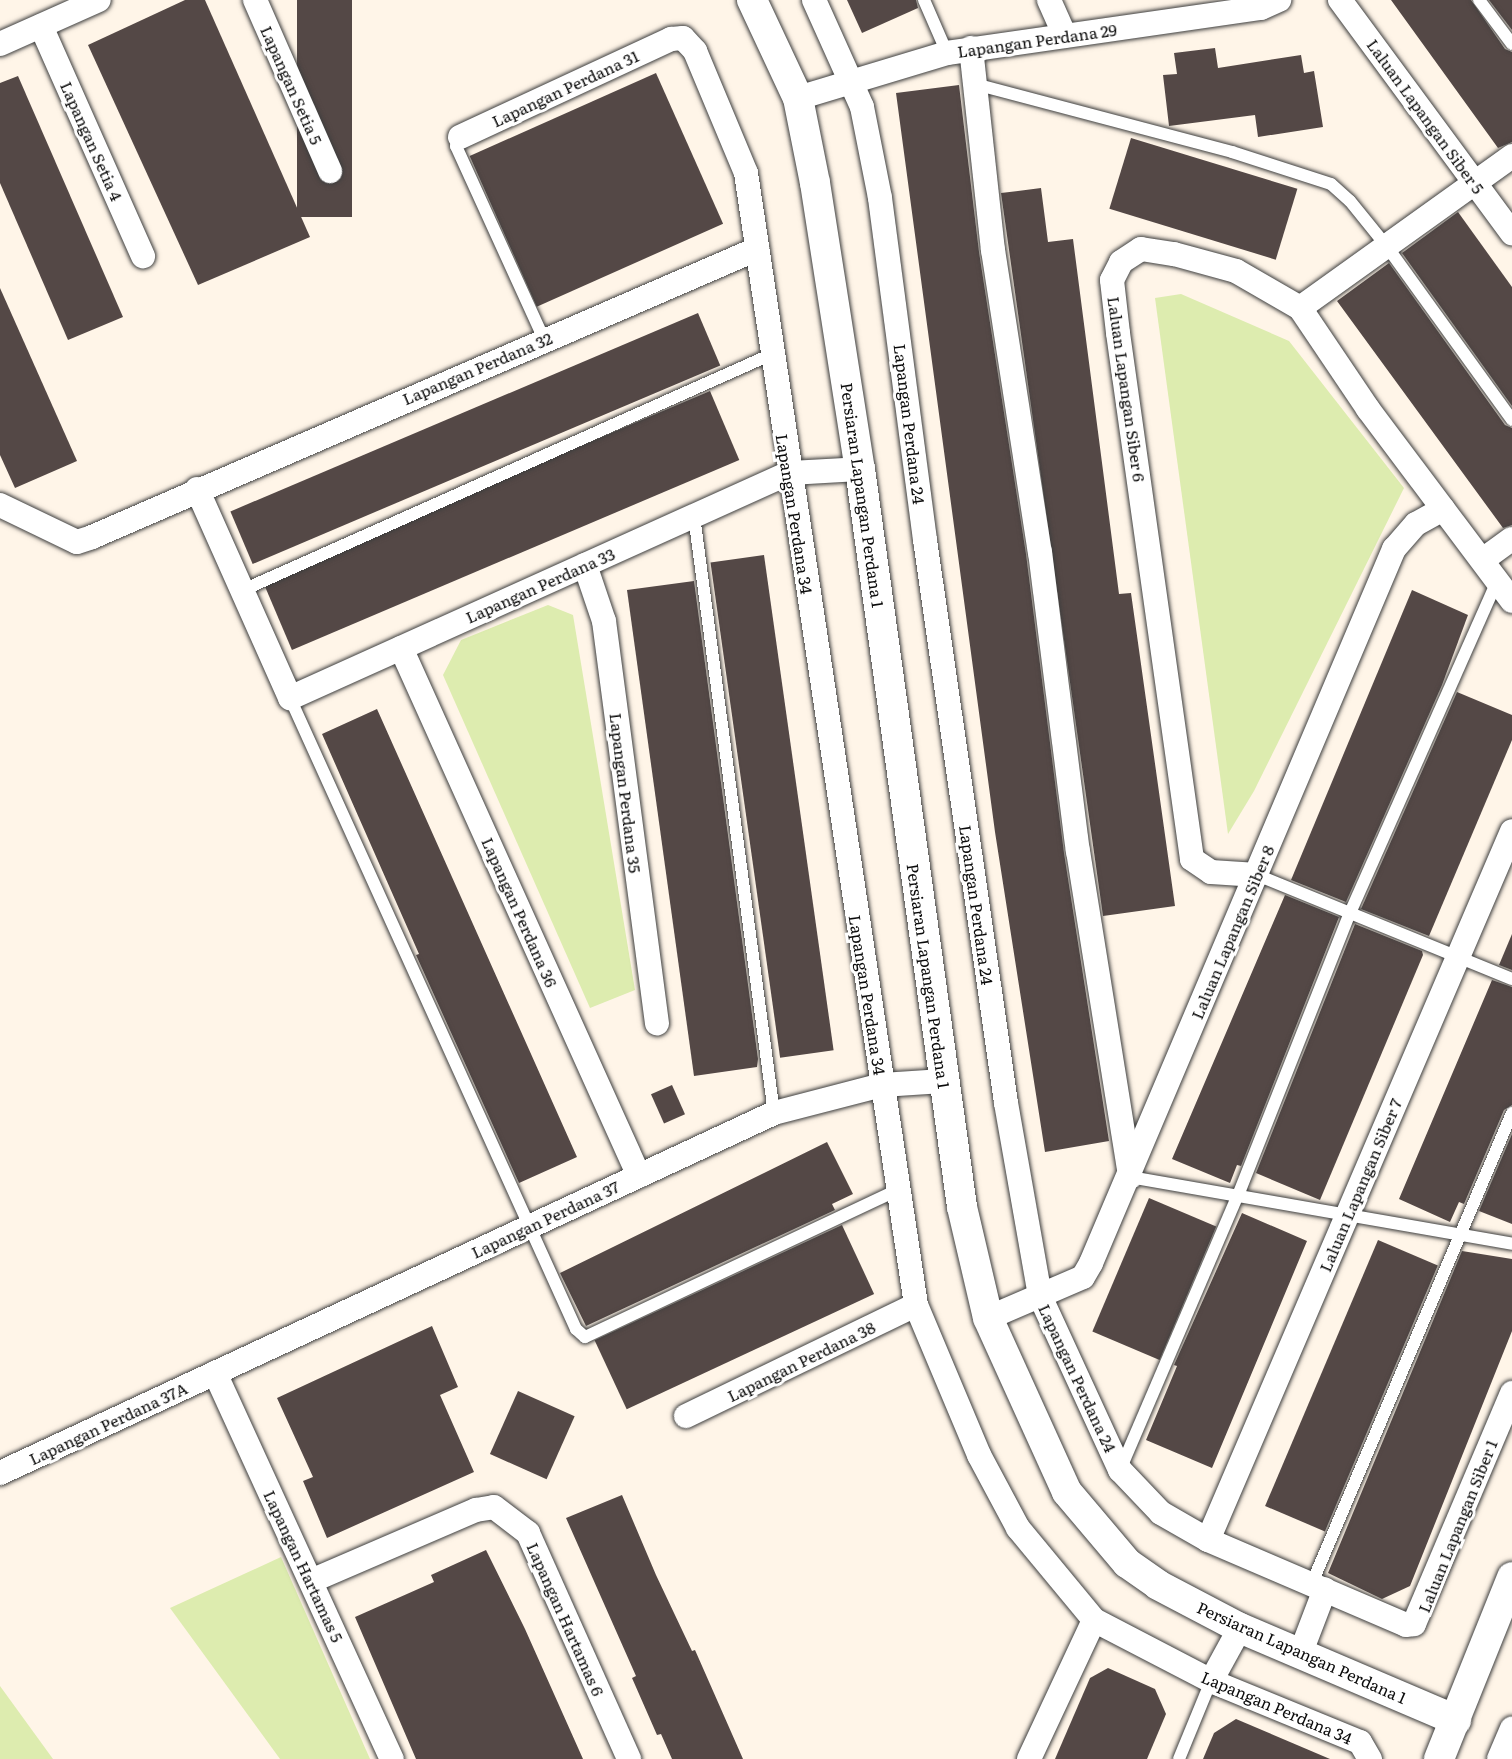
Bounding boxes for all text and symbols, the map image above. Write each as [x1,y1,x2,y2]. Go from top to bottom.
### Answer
street label: Lapangan Perdana 29 [956,19,1118,61]
street label: Lapangan Setia 5 [257,23,327,147]
street label: Laluan Lapangan Siber 5 [1363,35,1489,197]
street label: Lapangan Perdana 31 [489,46,641,130]
street label: Lapangan Setia 4 [57,78,127,204]
street label: Laluan Lapangan Siber 6 [1104,295,1150,483]
street label: Lapangan Perdana 32 [399,328,555,408]
street label: Lapangan Perdana 24 [891,343,929,505]
street label: Persiaran Lapangan Perdana 1 [838,381,888,609]
street label: Lapangan Perdana 34 [773,433,817,595]
street label: Lapangan Perdana 33 [462,543,618,627]
street label: Lapangan Perdana 35 [607,712,645,874]
street label: Lapangan Perdana 24 [956,824,998,986]
street label: Lapangan Perdana 36 [478,834,562,990]
street label: Laluan Lapangan Siber 8 [1187,842,1277,1022]
street label: Persiaran Lapangan Perdana 1 [904,862,954,1090]
street label: Lapangan Perdana 34 [846,914,890,1076]
street label: Laluan Lapangan Siber 7 [1315,1096,1405,1274]
street label: Lapangan Perdana 37 [468,1176,622,1262]
street label: Lapangan Perdana 24 [1035,1301,1121,1455]
street label: Lapangan Perdana 38 [724,1317,878,1405]
street label: Lapangan Perdana 37A [26,1378,190,1468]
street label: Laluan Lapangan Siber 1 [1414,1437,1500,1615]
street label: Lapangan Hartamas 5 [260,1487,348,1645]
street label: Lapangan Hartamas 6 [524,1539,608,1699]
street label: Persiaran Lapangan Perdana 1 [1194,1597,1410,1707]
street label: Lapangan Perdana 34 [1199,1667,1355,1747]

